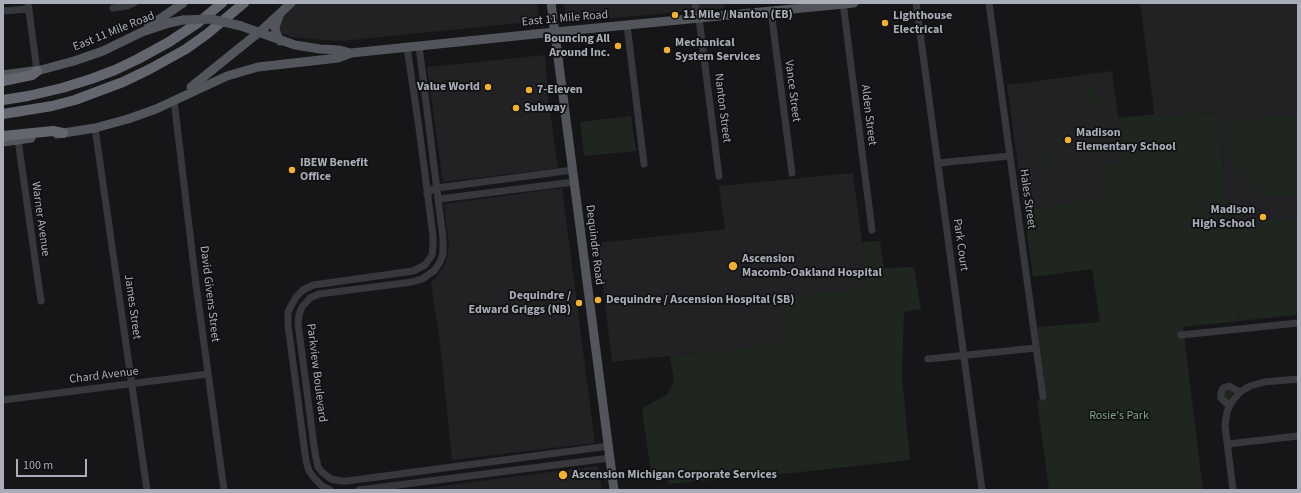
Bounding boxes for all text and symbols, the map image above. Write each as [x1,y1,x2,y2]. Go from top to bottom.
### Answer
street label: East 11 Mile Road [521,8,609,30]
place label: 11 Mile / Nanton (EB) [683,8,793,22]
street label: East 11 Mile Road [71,9,157,55]
place label: Lighthouse Electrical [893,9,952,37]
marker: 11 Mile / Nanton (EB) [670,10,680,20]
marker: Lighthouse Electrical [880,18,890,28]
place label: Bouncing All Around Inc. [544,32,610,60]
place label: Mechanical System Services [675,36,760,64]
marker: Bouncing All Around Inc. [613,41,623,51]
marker: Mechanical System Services [662,45,672,55]
street label: Vance Street [781,59,803,123]
street label: Nanton Street [711,72,733,144]
place label: Value World [417,80,480,94]
marker: Value World [483,82,493,92]
place label: 7-Eleven [537,83,583,97]
street label: Alden Street [857,84,879,146]
marker: 7-Eleven [524,85,534,95]
place label: Subway [524,101,566,115]
marker: Subway [511,103,521,113]
place label: Madison Elementary School [1076,126,1176,154]
marker: Madison Elementary School [1063,135,1073,145]
place label: IBEW Benefit Office [300,156,368,184]
marker: IBEW Benefit Office [287,165,297,175]
street label: Hales Street [1016,168,1038,230]
street label: Warner Avenue [28,181,52,257]
place label: Madison High School [1192,203,1255,231]
street label: Dequindre Road [582,204,606,286]
marker: Madison High School [1258,212,1268,222]
street label: Park Court [949,218,971,272]
street label: David Givens Street [196,245,222,343]
place label: Ascension Macomb-Oakland Hospital [742,252,882,280]
marker: Ascension Macomb-Oakland Hospital [727,260,739,272]
street label: James Street [120,274,144,340]
place label: Dequindre / Edward Griggs (NB) [468,289,571,317]
place label: Dequindre / Ascension Hospital (SB) [606,293,794,307]
marker: Dequindre / Ascension Hospital (SB) [593,295,603,305]
marker: Dequindre / Edward Griggs (NB) [574,298,584,308]
street label: Parkview Boulevard [303,323,329,423]
street label: Chard Avenue [69,365,139,387]
park label: Rosie's Park [1089,409,1149,423]
scale bar [18,451,89,477]
text: 100 m [23,457,53,474]
place label: Ascension Michigan Corporate Services [572,468,777,482]
marker: Ascension Michigan Corporate Services [557,469,569,481]

